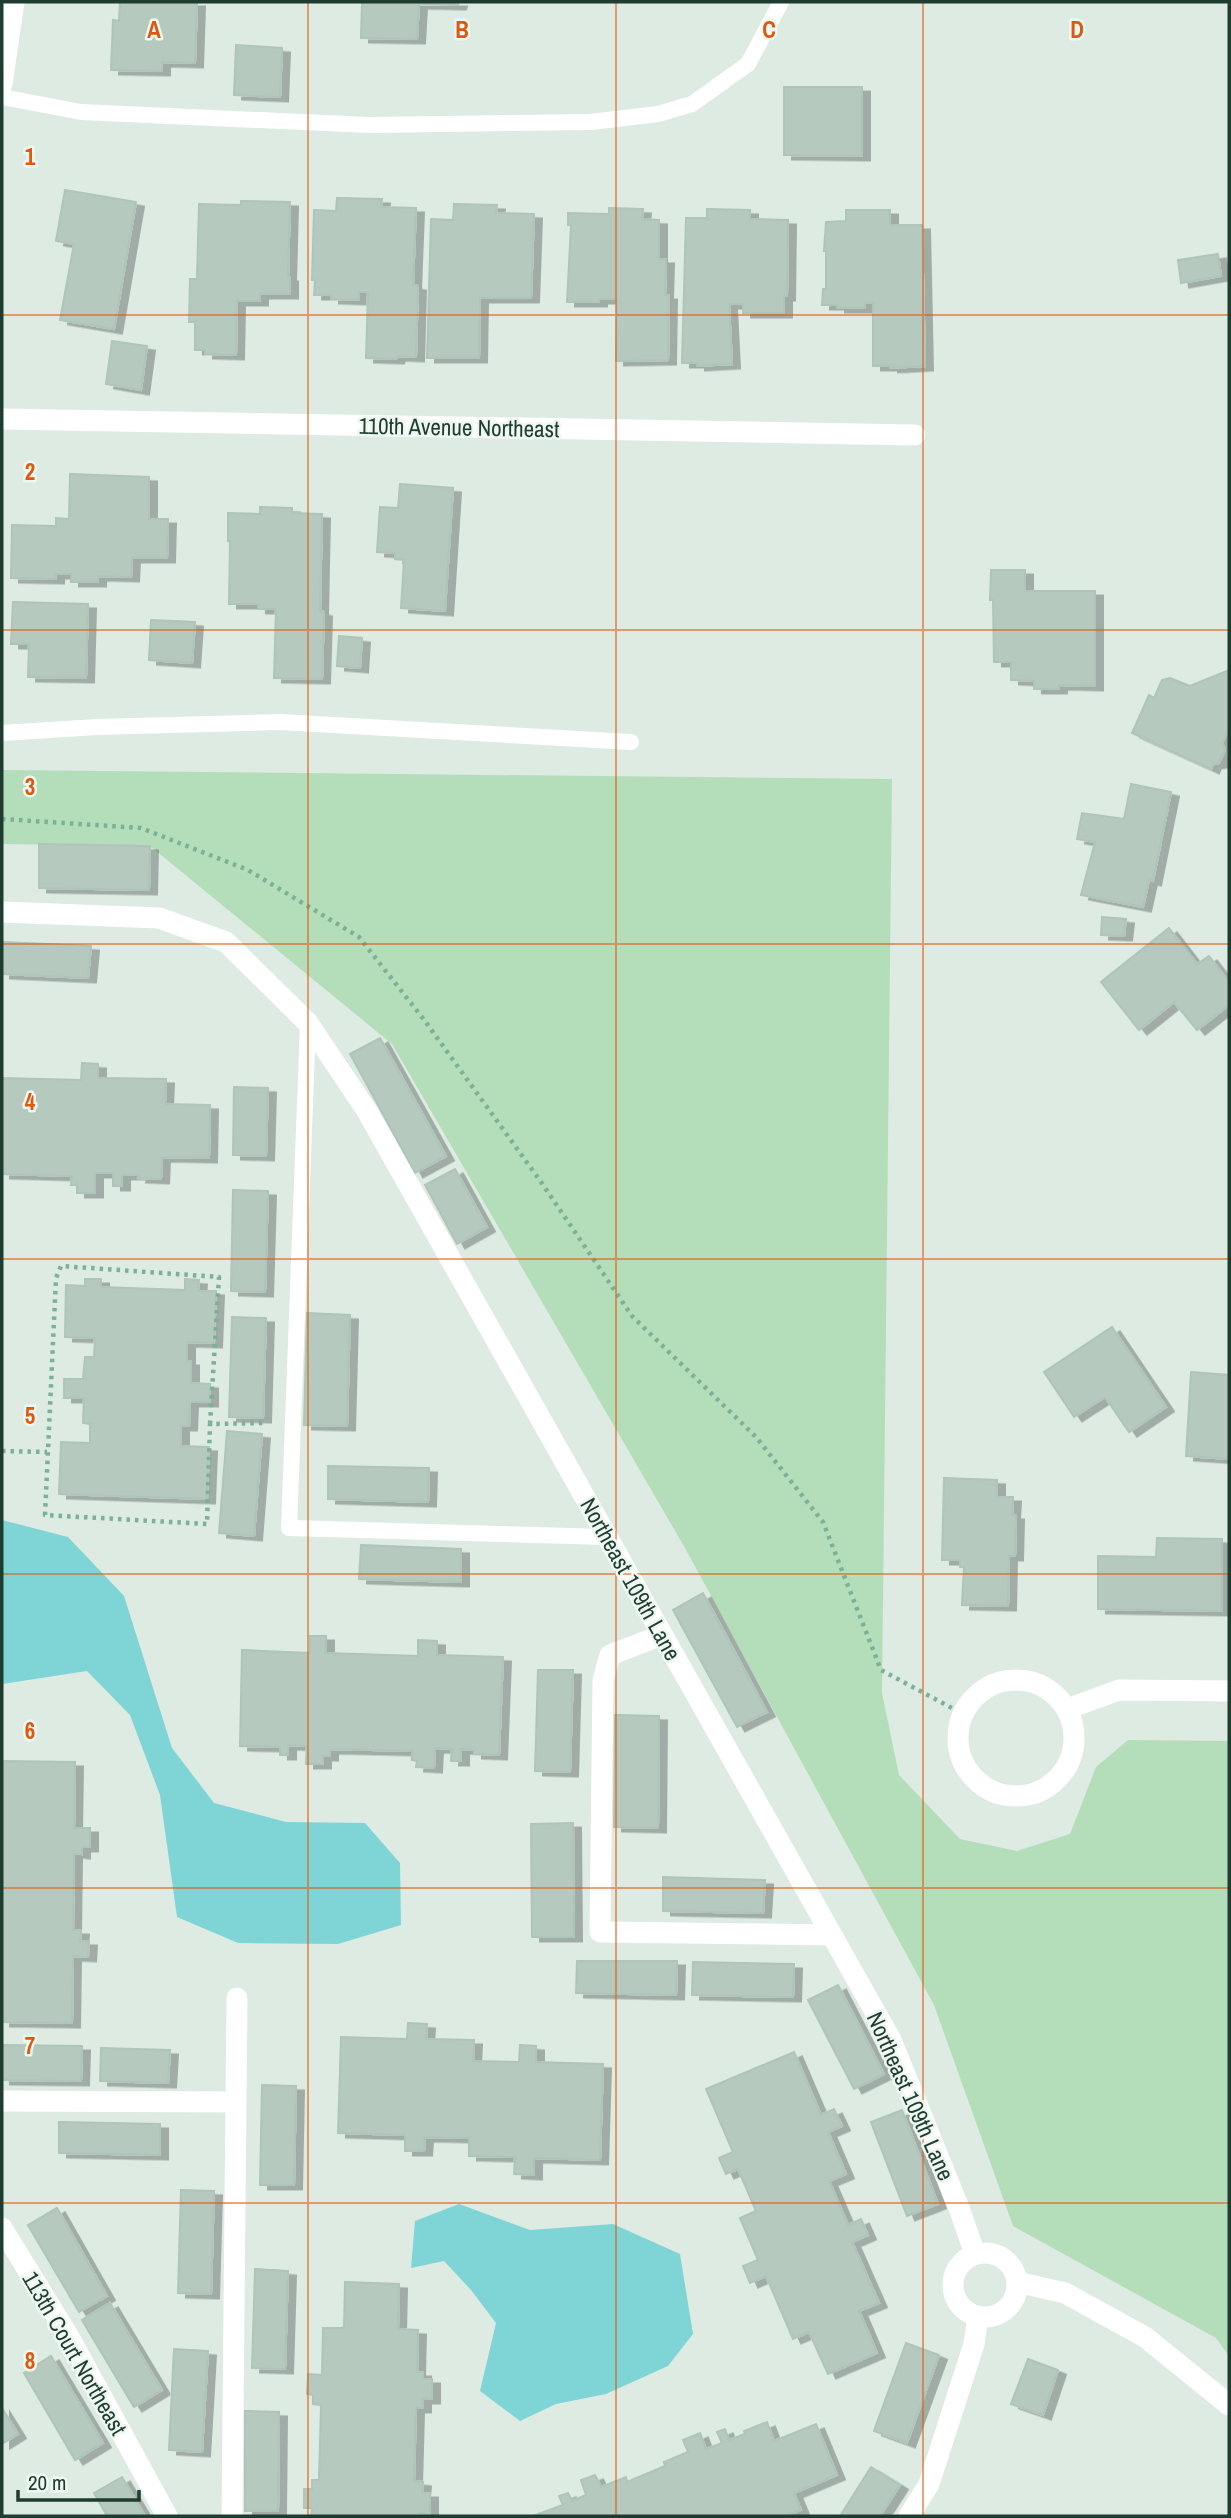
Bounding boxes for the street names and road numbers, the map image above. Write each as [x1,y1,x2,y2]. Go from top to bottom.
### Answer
street label: 110th Avenue Northeast [358,410,560,444]
street label: Northeast 109th Lane [573,1492,689,1666]
street label: Northeast 109th Lane [860,2007,962,2185]
street label: 113th Court Northeast [16,2265,134,2441]

